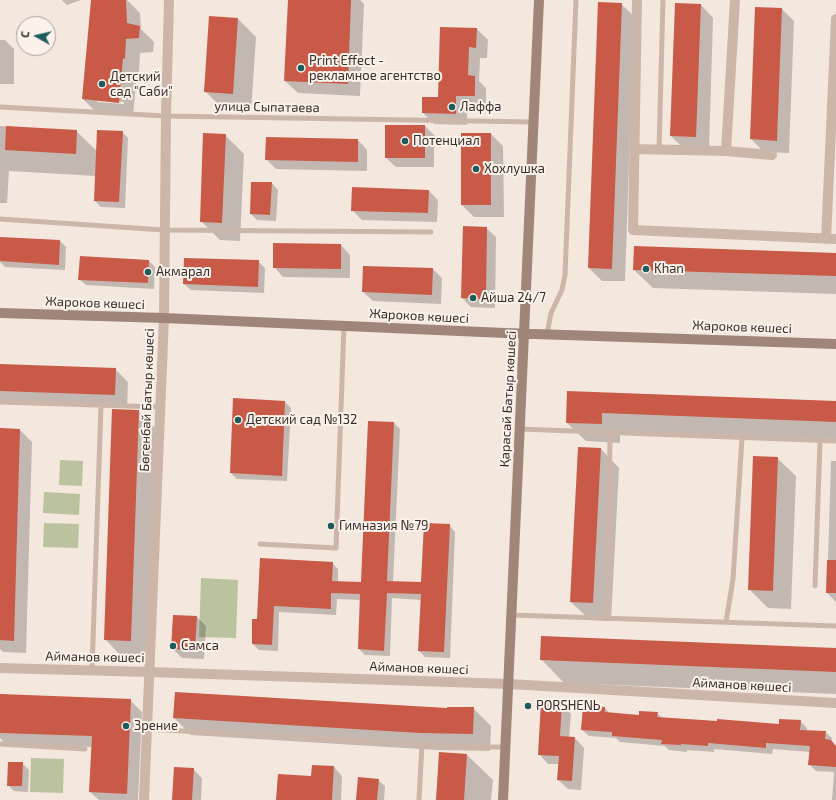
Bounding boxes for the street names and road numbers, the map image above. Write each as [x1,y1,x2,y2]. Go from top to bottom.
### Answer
street label: улица Сыпатаева [214,98,320,116]
street label: Жароков көшесі [45,293,145,313]
street label: Жароков көшесі [369,306,469,326]
street label: Жароков көшесі [692,317,792,337]
street label: Бөгенбай Батыр көшесі [137,328,157,472]
street label: Қарасай Батыр көшесі [497,330,519,468]
street label: Айманов көшесі [45,648,145,666]
street label: Айманов көшесі [369,658,469,678]
street label: Айманов көшесі [692,675,792,695]

